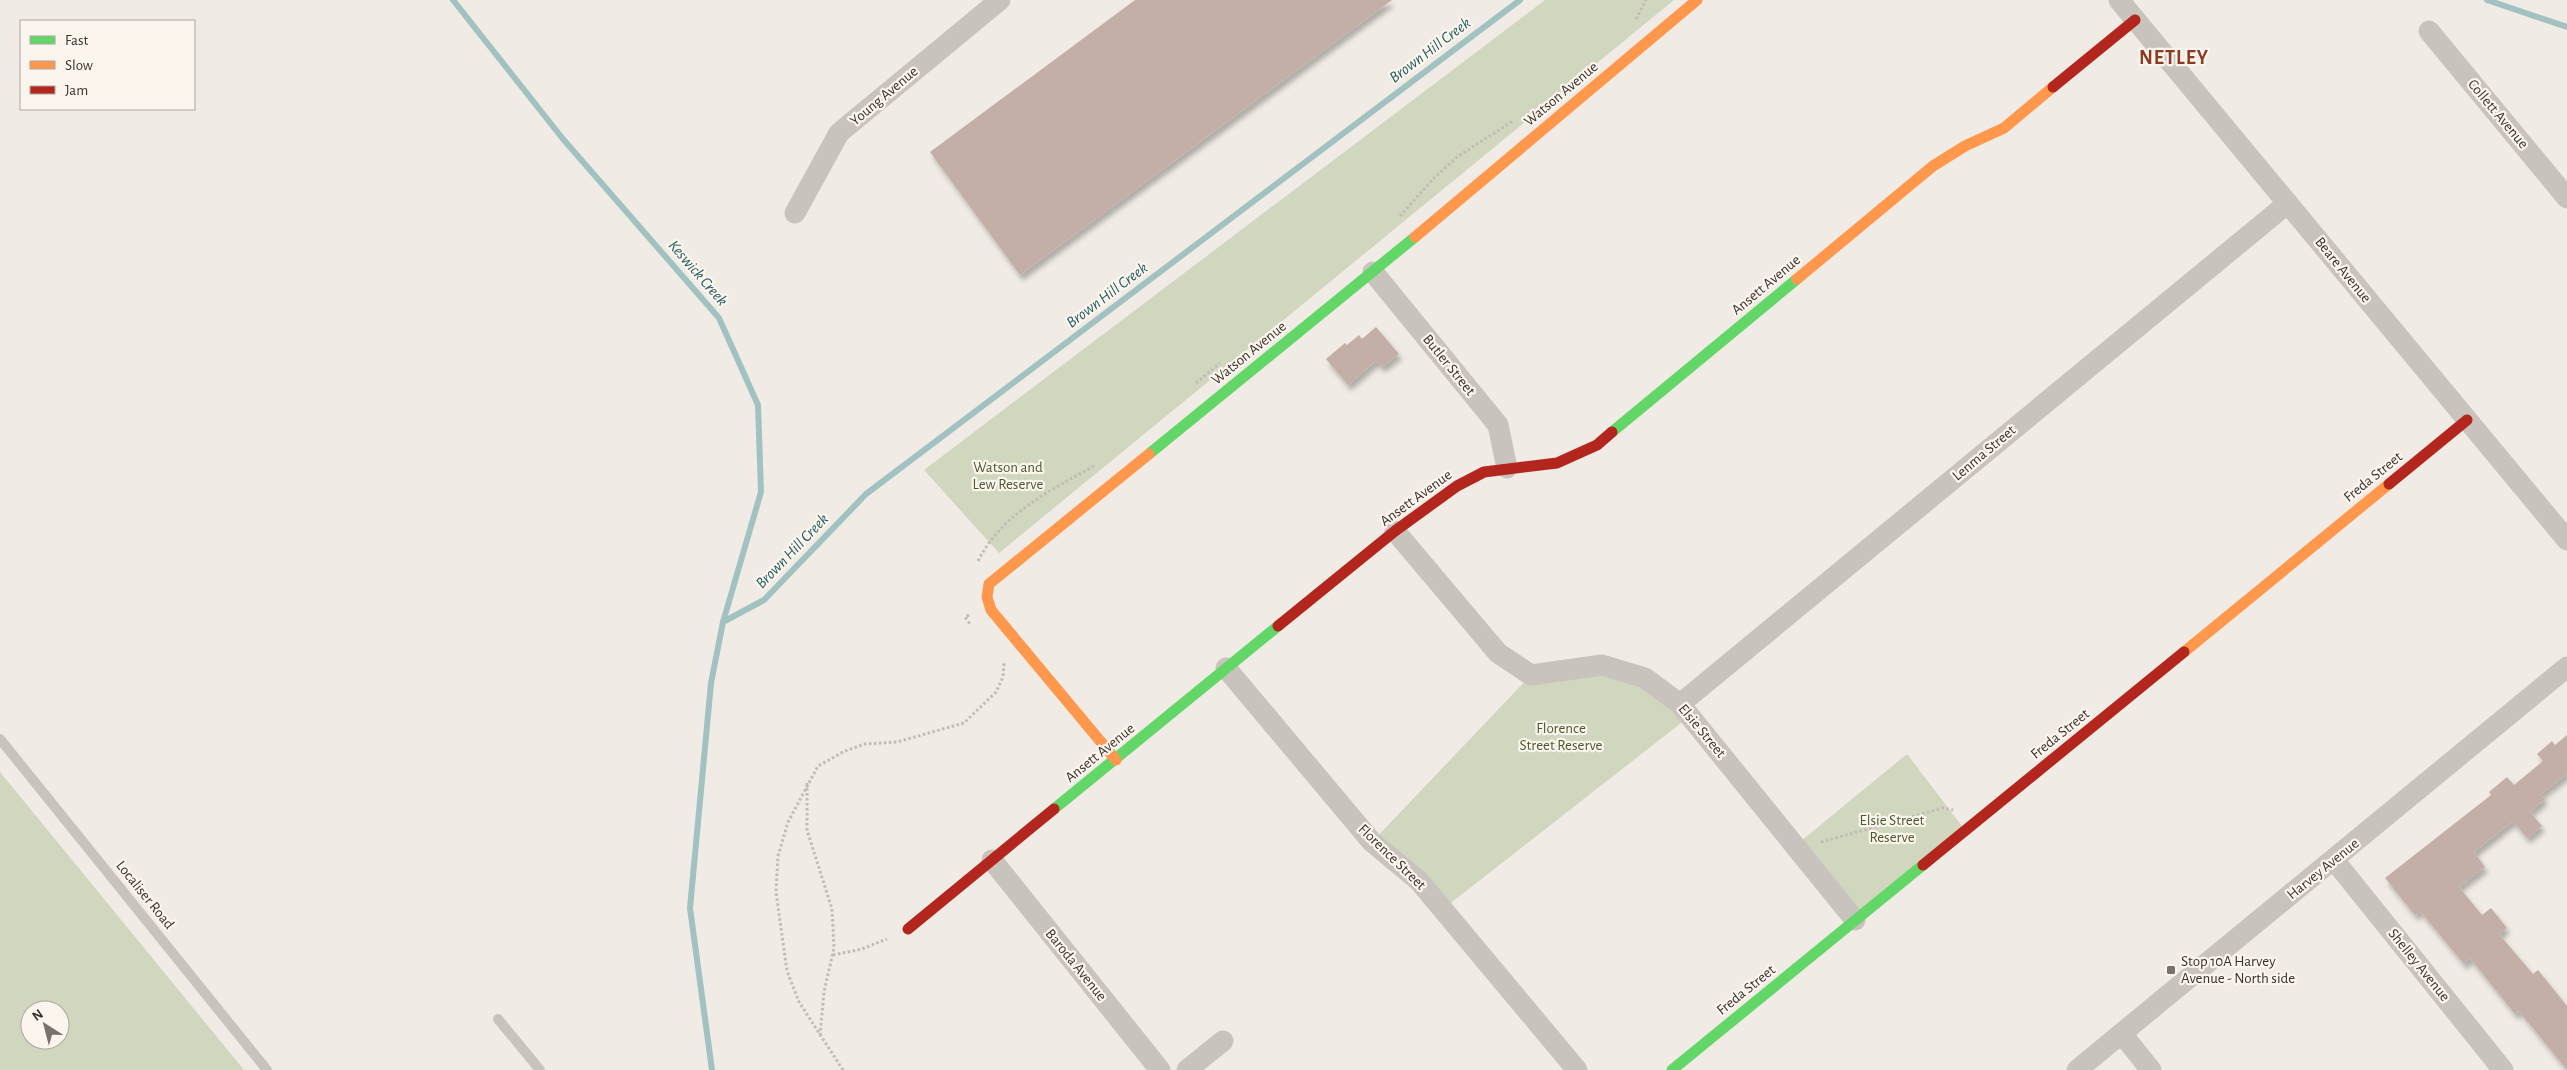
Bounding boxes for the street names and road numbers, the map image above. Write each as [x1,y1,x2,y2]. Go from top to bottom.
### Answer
street label: Watson Avenue [1521,59,1601,129]
street label: Young Avenue [847,64,921,128]
street label: Collett Avenue [2465,77,2531,151]
street label: Beare Avenue [2312,234,2374,306]
street label: Ansett Avenue [1729,252,1803,318]
street label: Watson Avenue [1209,318,1289,387]
street label: Butler Street [1420,332,1478,399]
street label: Lenma Street [1950,422,2019,484]
street label: Freda Street [2341,449,2405,505]
street label: Ansett Avenue [1377,467,1455,529]
street label: Elsie Street [1675,701,1729,761]
street label: Freda Street [2028,706,2092,762]
street label: Ansett Avenue [1062,721,1138,785]
street label: Florence Street [1355,821,1429,893]
street label: Harvey Avenue [2284,836,2362,902]
street label: Localiser Road [113,858,177,932]
street label: Baroda Avenue [1043,926,1110,1004]
street label: Shelley Avenue [2385,926,2453,1004]
street label: Freda Street [1714,962,1778,1018]

